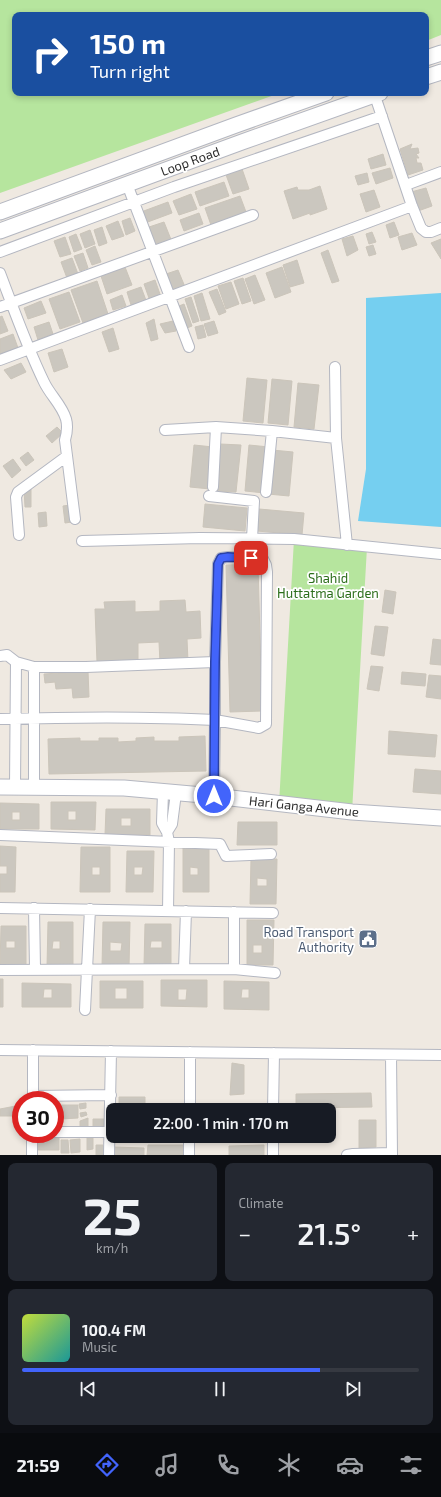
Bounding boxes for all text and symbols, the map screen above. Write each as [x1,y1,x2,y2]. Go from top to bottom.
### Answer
text: 150 m [90,26,166,60]
icon: right [24,28,76,80]
text: Turn right [90,60,170,82]
street label: Loop Road [158,143,222,179]
pin [234,541,268,575]
icon: arrive [240,547,262,569]
park label: Shahid Huttatma Garden [277,570,379,601]
position arrow [193,775,235,817]
street label: Hari Ganga Avenue [248,792,360,820]
place label: Road Transport Authority [264,924,354,955]
public building icon: Road Transport Authority [357,928,379,950]
speed limit sign: 30 [12,1091,64,1143]
text: 22:00 · 1 min · 170 m [153,1114,289,1132]
text: 25 [83,1183,142,1245]
text: Climate [239,1195,283,1211]
text: 21.5° [297,1215,361,1251]
text: − [239,1220,251,1246]
text: + [407,1220,419,1246]
text: km/h [96,1240,128,1256]
text: 100.4 FM [82,1321,146,1339]
text: Music [82,1339,117,1355]
icon: previous [77,1378,99,1400]
icon: pause [209,1378,231,1400]
icon: next [342,1378,364,1400]
icon: directions [93,1451,121,1479]
icon: music [153,1451,181,1479]
icon: phone [214,1451,242,1479]
icon: climate [275,1451,303,1479]
icon: car [336,1451,364,1479]
icon: filters [397,1451,425,1479]
text: 21:59 [16,1454,60,1476]

